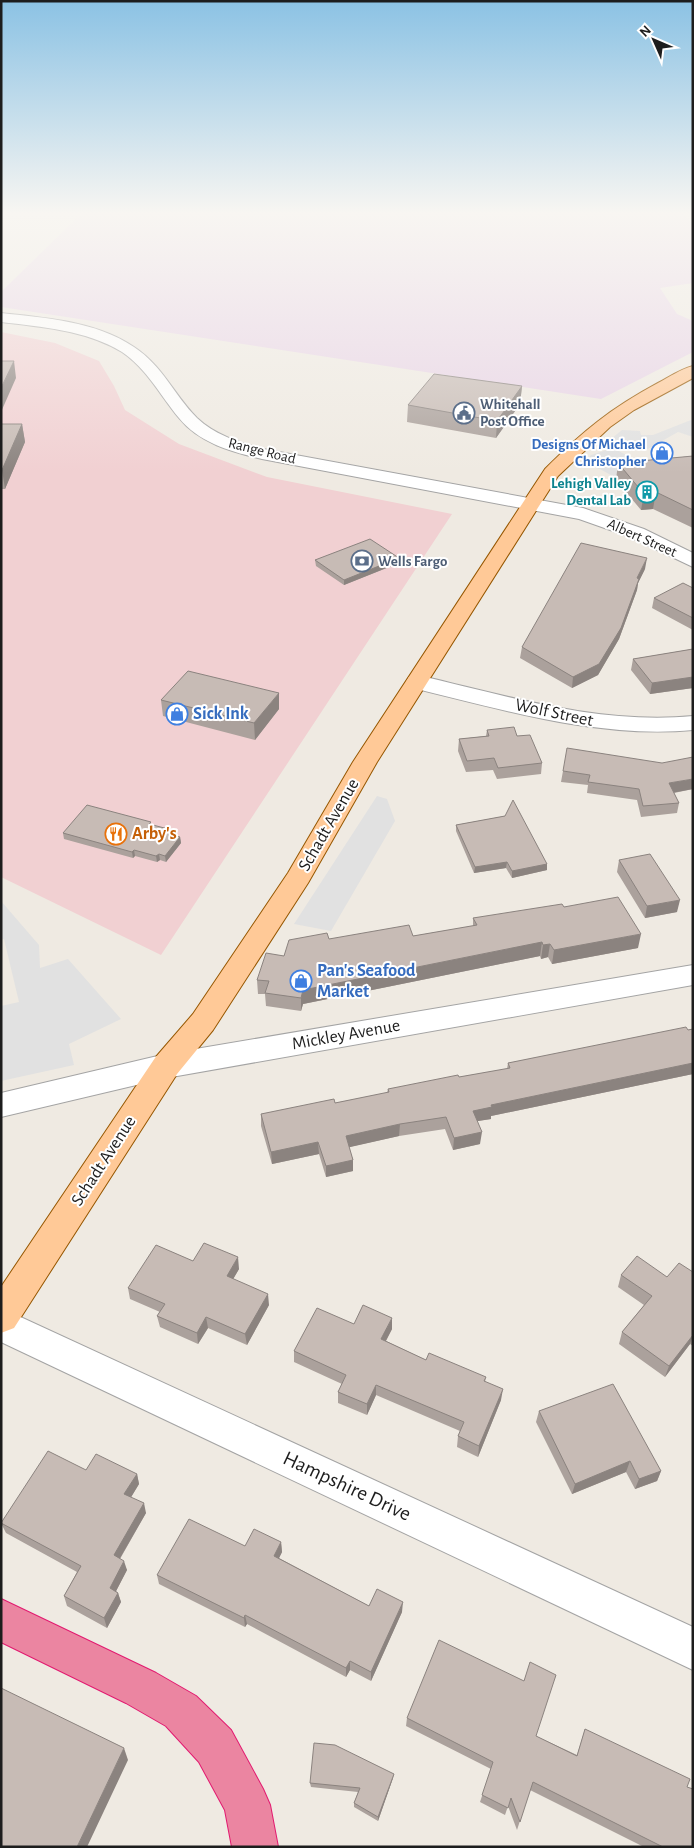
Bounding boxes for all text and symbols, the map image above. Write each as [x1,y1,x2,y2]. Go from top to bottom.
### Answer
north arrow [629,15,679,65]
text: N [637,23,654,40]
place label: Whitehall Post Office [480,397,545,429]
public building icon: Whitehall Post Office [452,401,476,425]
street label: Range Road [227,435,298,467]
place label: Designs Of Michael Christopher [531,437,647,469]
shop icon: Designs Of Michael Christopher [650,441,674,465]
place label: Lehigh Valley Dental Lab [551,476,631,508]
building icon: Lehigh Valley Dental Lab [635,480,659,504]
street label: Albert Street [605,516,679,560]
bank icon: Wells Fargo [350,549,374,573]
place label: Wells Fargo [378,554,447,569]
street label: Wolf Street [513,696,595,730]
shop icon: Sick Ink [165,702,189,726]
place label: Sick Ink [193,705,249,723]
street label: Schadt Avenue [295,776,363,874]
restaurant icon: Arby's [104,822,128,846]
place label: Arby's [132,825,177,843]
place label: Pan's Seafood Market [317,962,416,1001]
shop icon: Pan's Seafood Market [289,969,313,993]
street label: Mickley Avenue [290,1017,402,1053]
street label: Schadt Avenue [68,1113,140,1209]
street label: Hampshire Drive [280,1447,414,1525]

